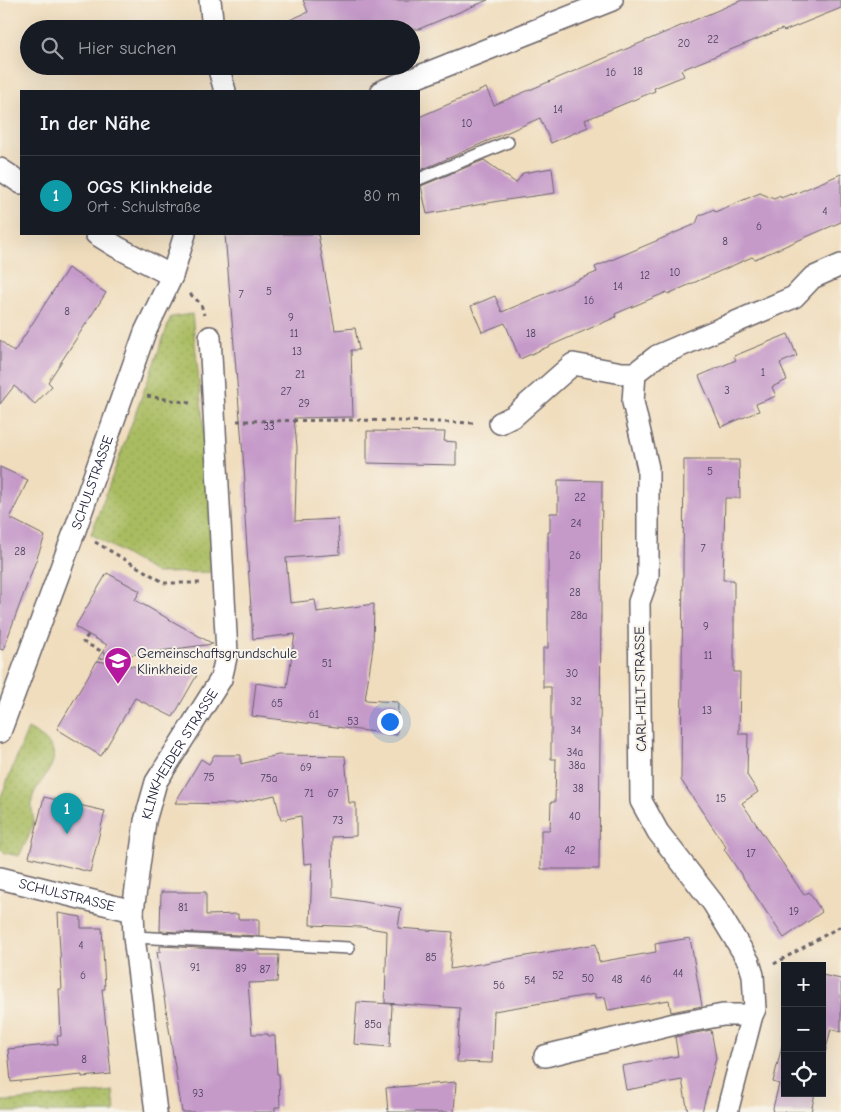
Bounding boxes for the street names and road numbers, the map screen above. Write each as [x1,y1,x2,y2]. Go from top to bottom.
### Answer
street label: SCHULSTRASSE [68,433,117,532]
street label: CARL-HILT-STRASSE [631,626,650,752]
street label: KLINKHEIDER STRASSE [138,686,222,821]
street label: SCHULSTRASSE [17,875,117,915]

